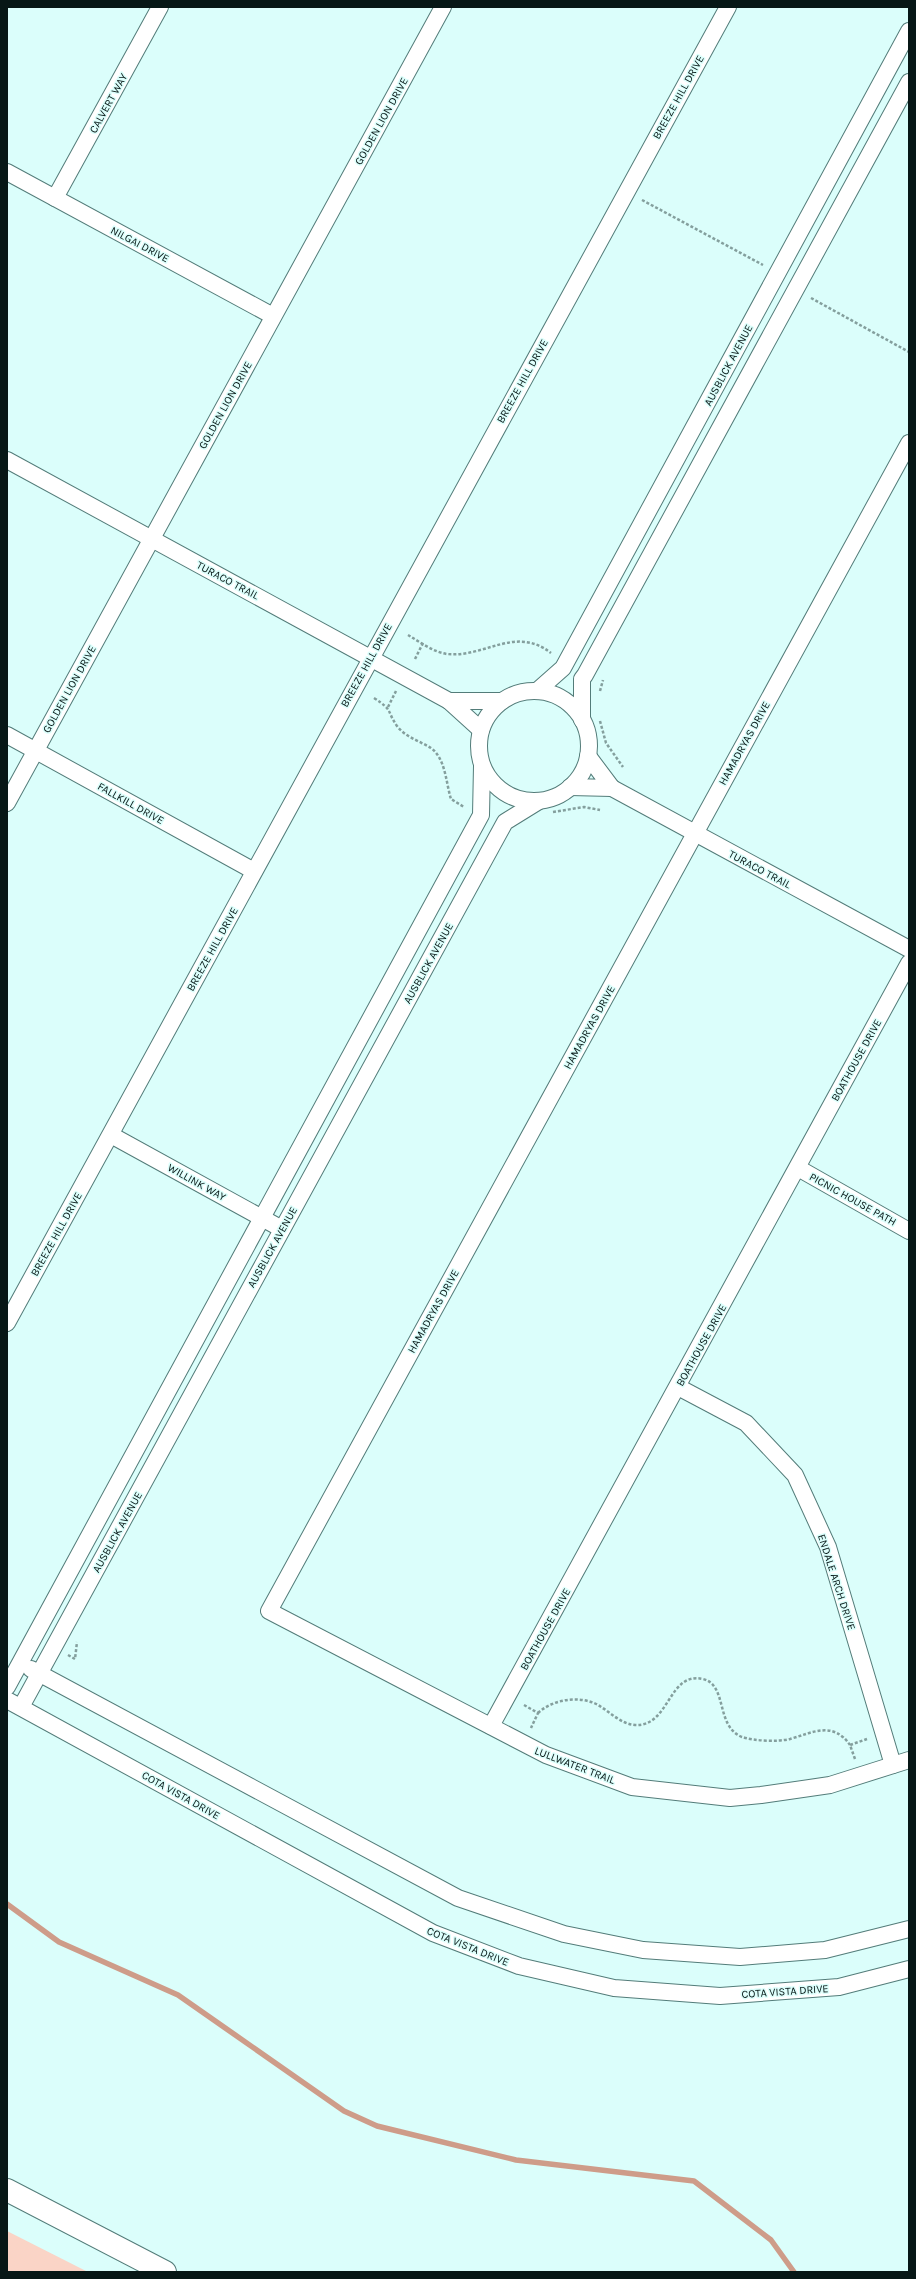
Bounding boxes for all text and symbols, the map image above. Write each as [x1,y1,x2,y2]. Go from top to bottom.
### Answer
street label: BREEZE HILL DRIVE [650,53,707,142]
street label: CALVERT WAY [87,71,130,135]
street label: GOLDEN LION DRIVE [352,75,411,167]
street label: NILGAI DRIVE [108,224,171,265]
street label: AUSBLICK AVENUE [701,322,755,408]
street label: BREEZE HILL DRIVE [494,337,551,426]
street label: GOLDEN LION DRIVE [196,359,255,451]
street label: TURACO TRAIL [194,559,262,603]
street label: BREEZE HILL DRIVE [338,621,395,710]
street label: GOLDEN LION DRIVE [40,643,99,735]
street label: HAMADRYAS DRIVE [716,699,773,787]
street label: FALLKILL DRIVE [95,780,166,827]
street label: TURACO TRAIL [726,848,794,892]
street label: BREEZE HILL DRIVE [184,905,241,994]
street label: AUSBLICK AVENUE [401,921,456,1006]
street label: HAMADRYAS DRIVE [561,983,618,1071]
street label: BOATHOUSE DRIVE [828,1017,884,1104]
street label: WILLINK WAY [165,1161,228,1204]
street label: PICNIC HOUSE PATH [807,1170,898,1229]
street label: BREEZE HILL DRIVE [28,1190,85,1279]
street label: AUSBLICK AVENUE [245,1205,300,1290]
street label: HAMADRYAS DRIVE [405,1267,462,1355]
street label: BOATHOUSE DRIVE [673,1302,729,1389]
street label: AUSBLICK AVENUE [90,1490,145,1575]
street label: ENDALE ARCH DRIVE [815,1532,858,1632]
street label: BOATHOUSE DRIVE [517,1586,573,1673]
street label: LULLWATER TRAIL [533,1744,618,1787]
street label: COTA VISTA DRIVE [139,1769,222,1822]
street label: COTA VISTA DRIVE [425,1924,511,1969]
street label: COTA VISTA DRIVE [741,1982,829,2001]

